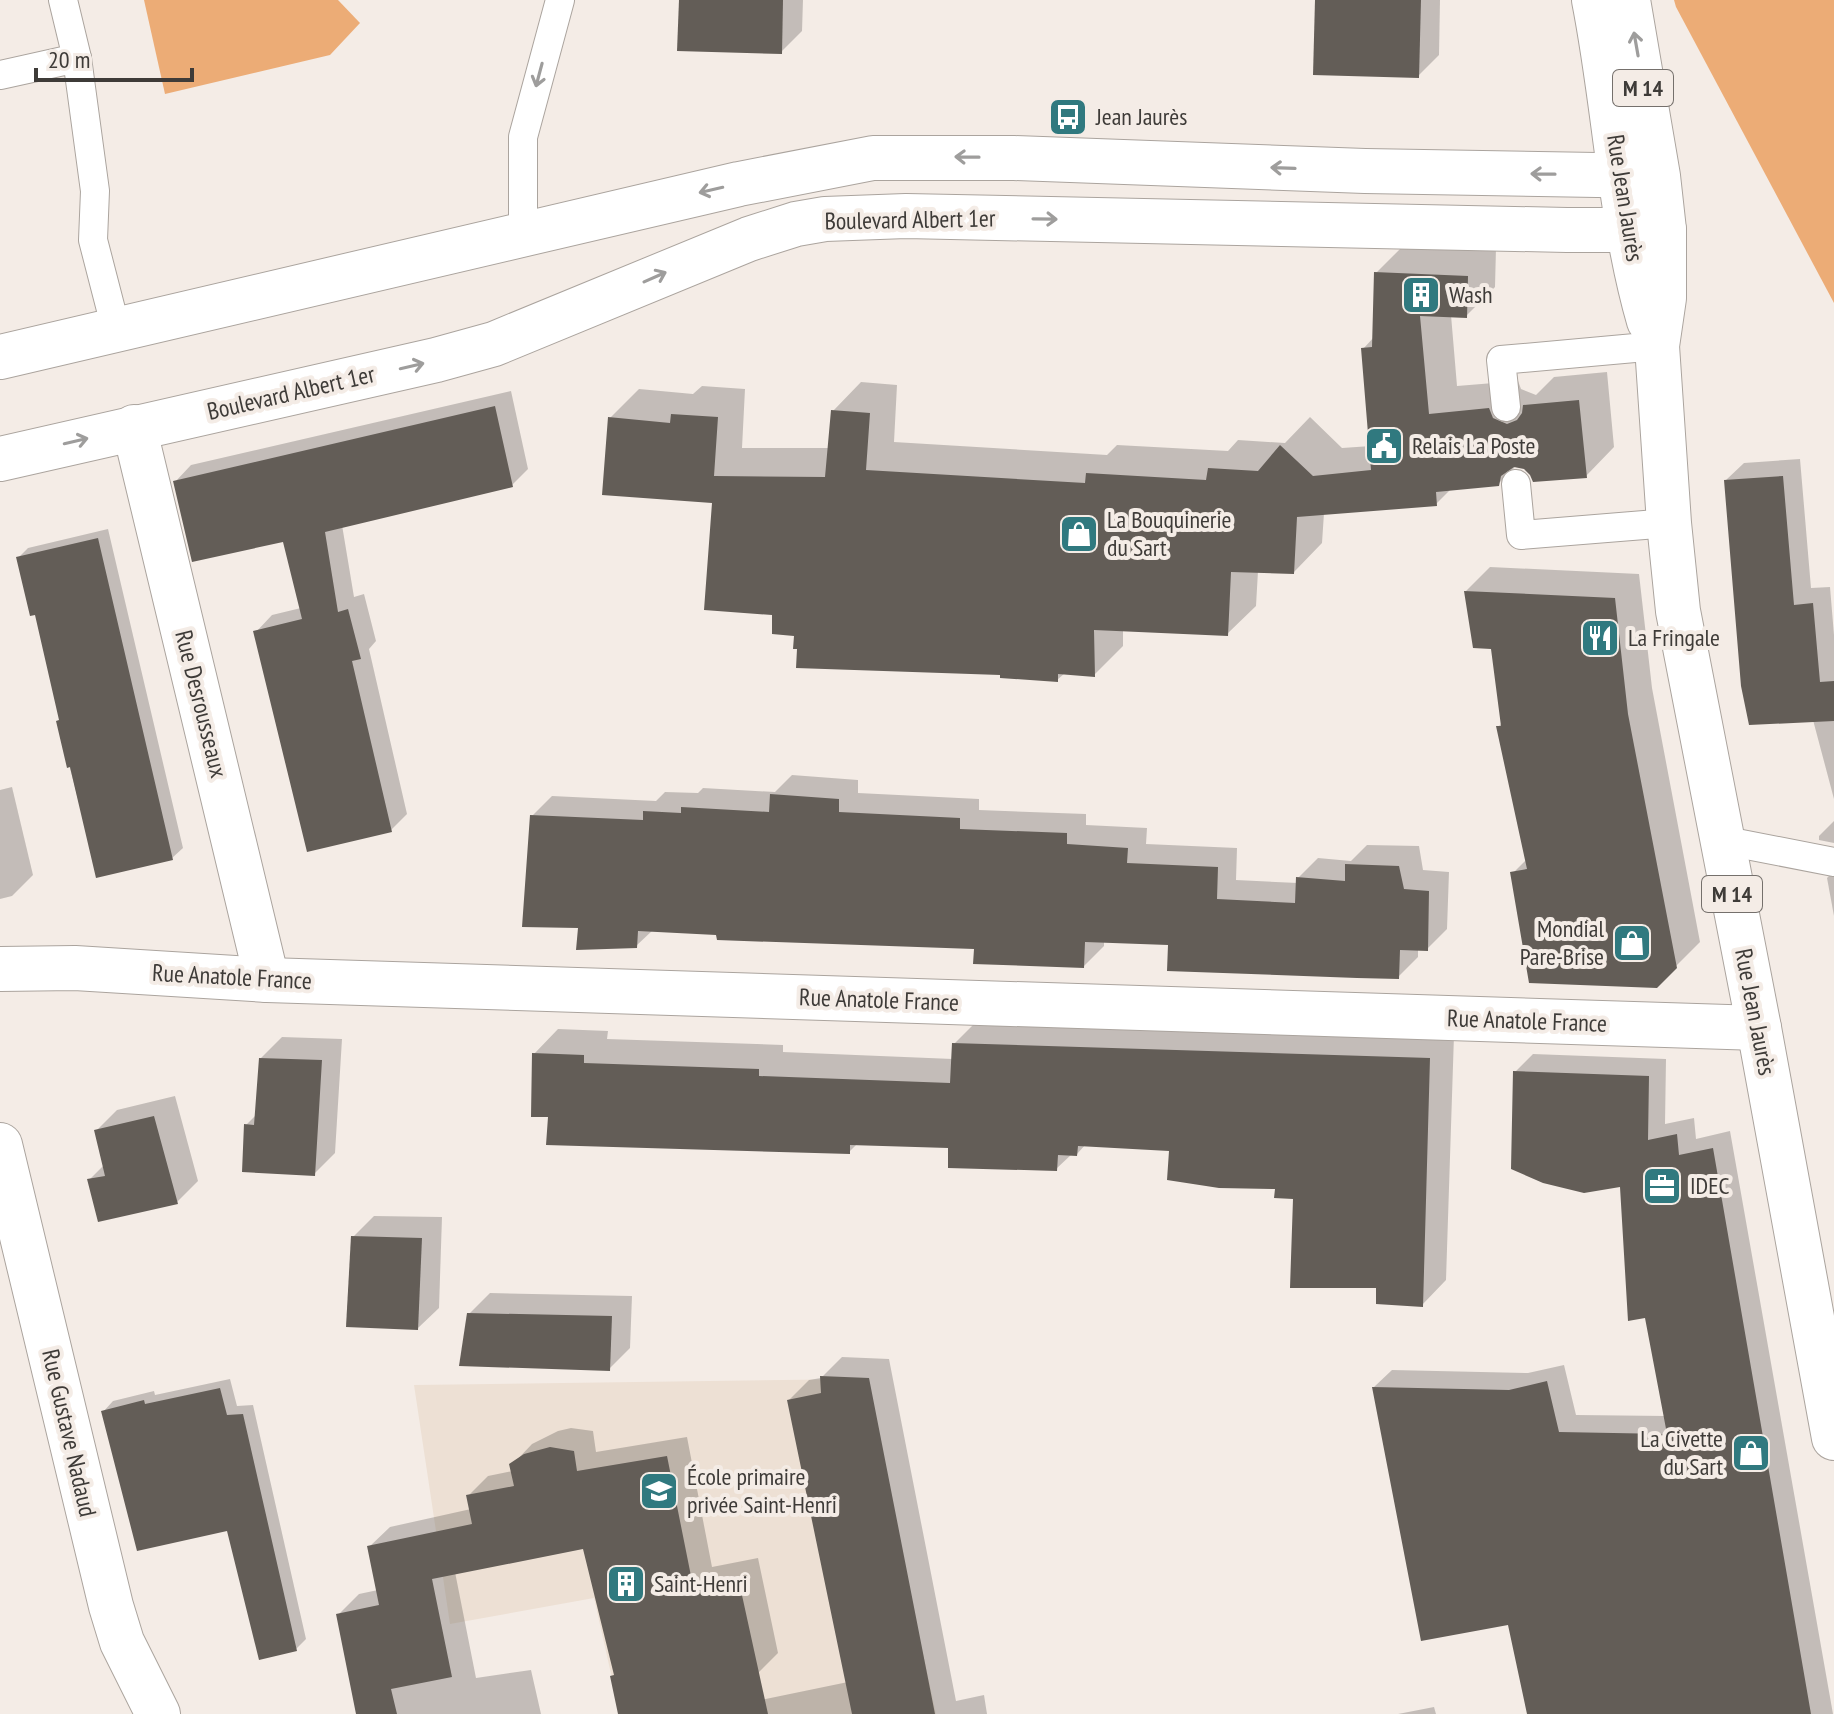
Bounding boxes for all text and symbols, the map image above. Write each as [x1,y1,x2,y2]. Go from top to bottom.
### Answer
scale bar [36,32,192,82]
one-way arrow [1628,32,1643,57]
text: 20 m [48,44,90,75]
one-way arrow [531,62,546,88]
road number: M 14 [1613,70,1673,106]
bus stop icon: Jean Jaurès [1047,96,1089,138]
place label: Jean Jaurès [1095,101,1187,132]
street label: Rue Jean Jaurès [1600,132,1651,264]
one-way arrow [954,149,981,165]
one-way arrow [1270,160,1297,175]
one-way arrow [1530,166,1557,182]
one-way arrow [699,183,724,198]
street label: Boulevard Albert 1er [824,203,996,236]
one-way arrow [1031,211,1058,227]
one-way arrow [643,269,667,284]
building icon: Wash [1400,274,1442,316]
place label: Wash [1449,279,1493,310]
street label: Boulevard Albert 1er [204,358,378,427]
one-way arrow [398,358,424,373]
public building icon: Relais La Poste [1363,425,1405,467]
place label: Relais La Poste [1412,430,1535,461]
one-way arrow [63,433,88,448]
place label: La Bouquinerie du Sart [1107,504,1232,563]
shop icon: La Bouquinerie du Sart [1058,513,1100,555]
restaurant icon: La Fringale [1579,617,1621,659]
place label: La Fringale [1628,622,1720,653]
street label: Rue Desrousseaux [168,627,235,781]
road number: M 14 [1702,876,1762,912]
place label: Mondial Pare-Brise [1520,913,1604,972]
shop icon: Mondial Pare-Brise [1611,922,1653,964]
street label: Rue Jean Jaurès [1728,946,1783,1078]
street label: Rue Anatole France [151,957,313,996]
street label: Rue Anatole France [799,981,959,1018]
street label: Rue Anatole France [1447,1002,1607,1039]
office icon: IDEC [1641,1165,1683,1207]
place label: IDEC [1690,1170,1729,1201]
street label: Rue Gustave Nadaud [35,1346,104,1520]
place label: La Civette du Sart [1640,1423,1723,1482]
shop icon: La Civette du Sart [1730,1432,1772,1474]
place label: École primaire privée Saint-Henri [687,1461,837,1520]
school or university icon: École primaire privée Saint-Henri [638,1470,680,1512]
building icon: Saint-Henri [605,1563,647,1605]
place label: Saint-Henri [654,1568,748,1599]

